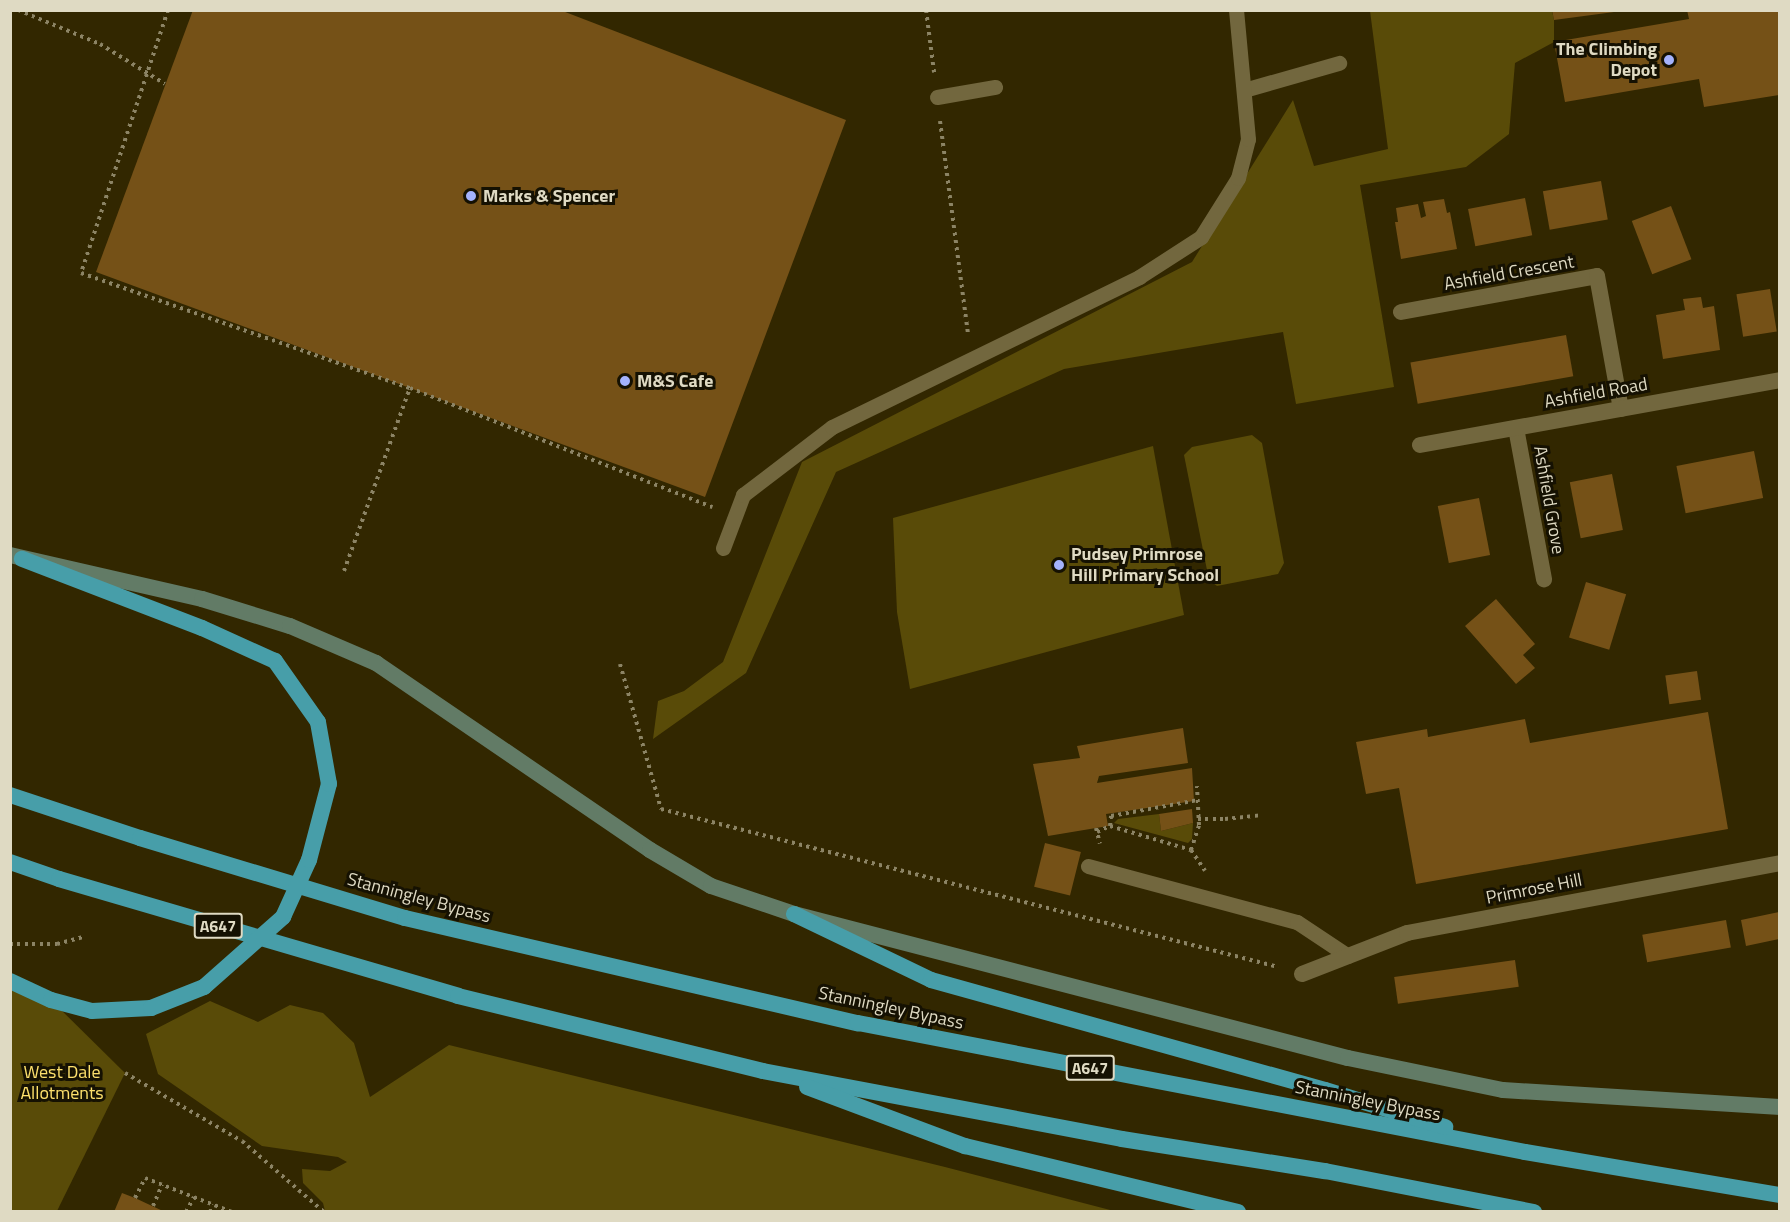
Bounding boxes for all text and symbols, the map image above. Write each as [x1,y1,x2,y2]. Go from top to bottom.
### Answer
place label: The Climbing Depot [1556,39,1657,82]
marker: The Climbing Depot [1662,53,1676,67]
place label: Marks & Spencer [483,185,615,207]
marker: Marks & Spencer [464,189,478,203]
street label: Ashfield Crescent [1442,251,1576,295]
place label: M&S Cafe [637,370,713,392]
street label: Ashfield Road [1543,373,1649,413]
marker: M&S Cafe [618,374,632,388]
street label: Ashfield Grove [1529,444,1569,556]
place label: Pudsey Primrose Hill Primary School [1071,544,1219,586]
marker: Pudsey Primrose Hill Primary School [1052,558,1066,572]
street label: Stanningley Bypass [345,868,493,928]
street label: Primrose Hill [1484,869,1584,909]
road number: A647 [192,913,244,939]
street label: Stanningley Bypass [816,982,966,1034]
road number: A647 [1064,1055,1116,1081]
park label: West Dale Allotments [20,1062,104,1104]
street label: Stanningley Bypass [1293,1076,1443,1126]

